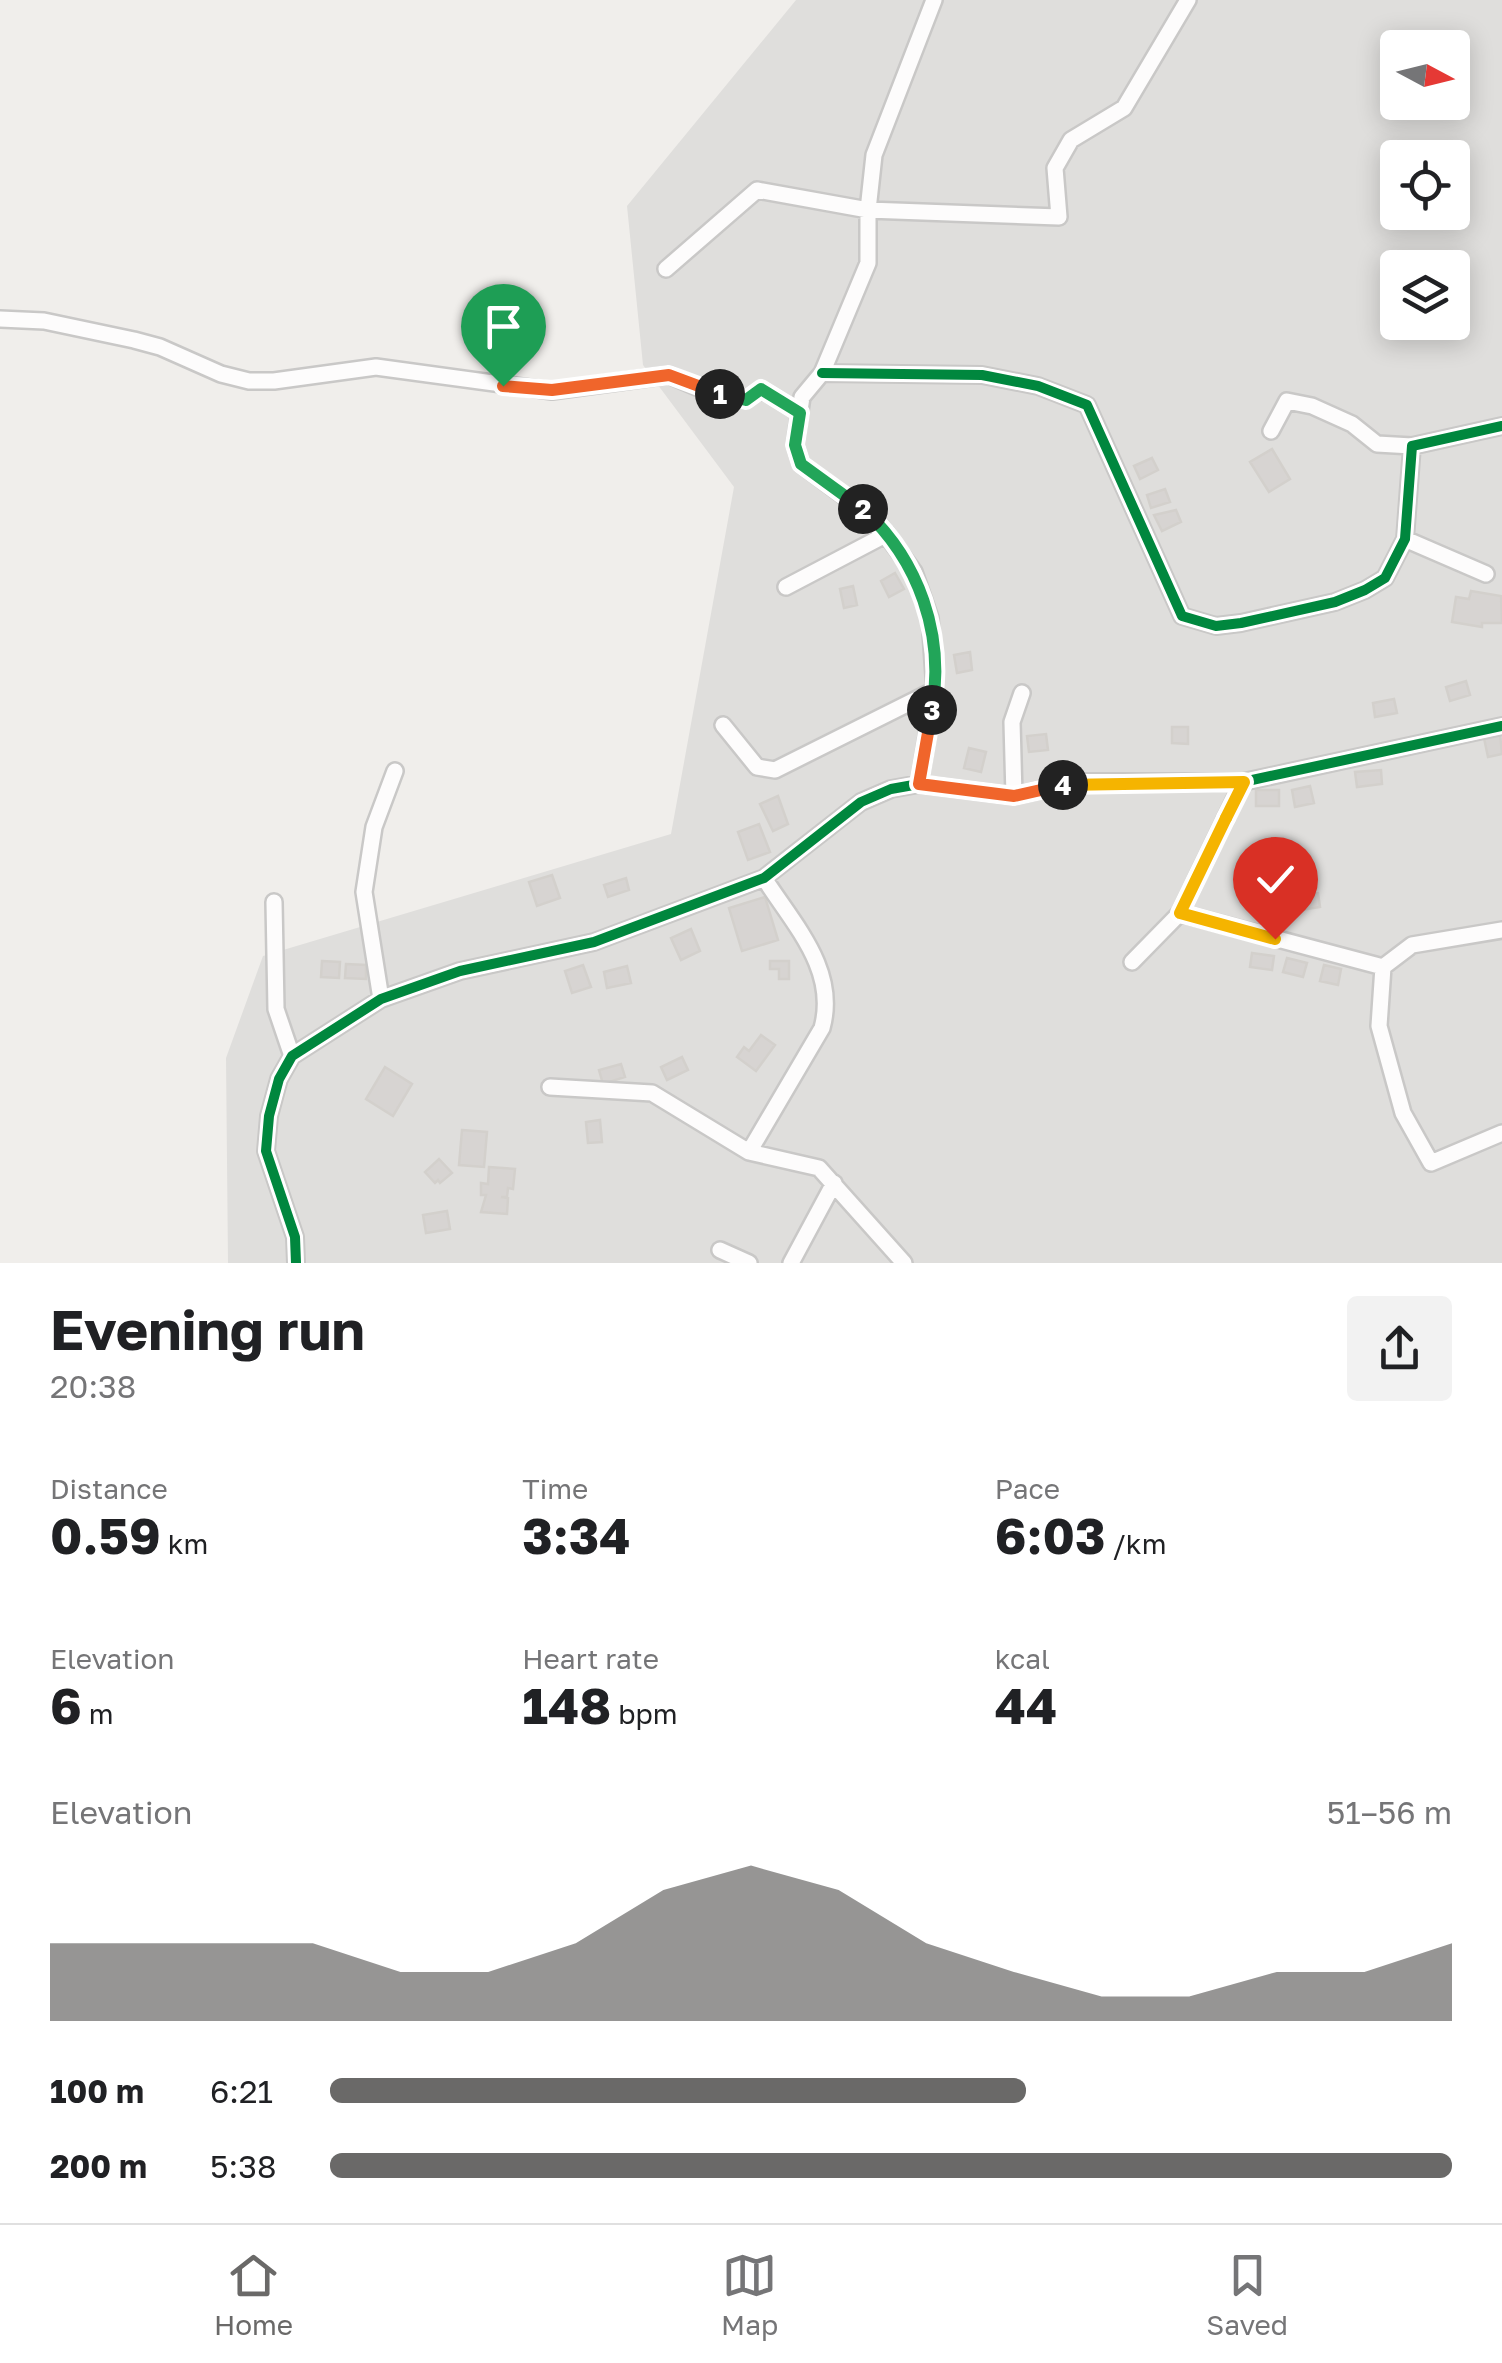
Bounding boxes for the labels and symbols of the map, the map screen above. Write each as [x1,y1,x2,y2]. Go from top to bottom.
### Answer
north arrow [1380,30,1470,120]
pin [461,284,546,387]
pin: 1 [695,369,745,419]
pin: 2 [838,484,888,534]
pin: 3 [907,685,957,735]
pin: 4 [1038,760,1088,810]
pin [1233,837,1318,940]

